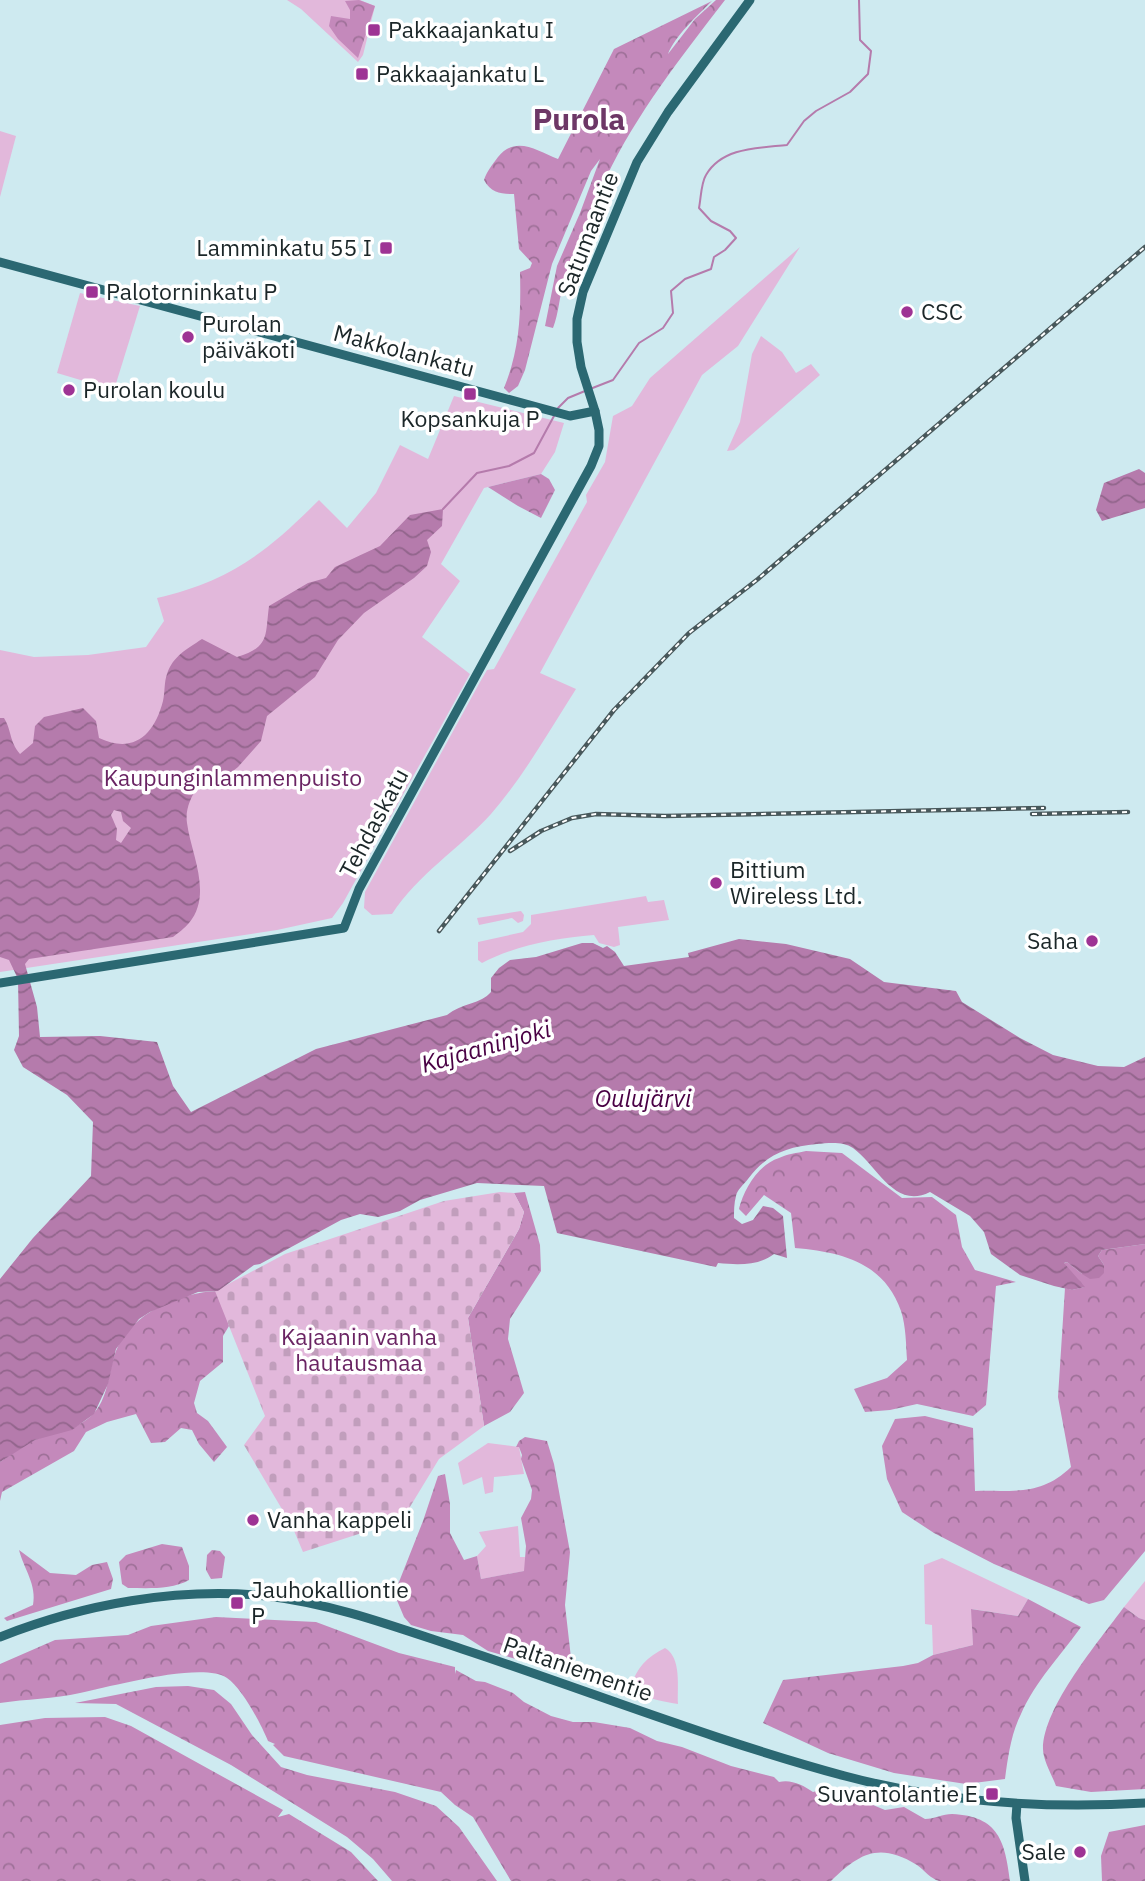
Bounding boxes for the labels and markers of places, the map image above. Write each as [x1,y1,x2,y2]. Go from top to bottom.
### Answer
place label: Pakkaajankatu I [388,14,554,44]
marker: Pakkaajankatu I [366,22,382,38]
place label: Pakkaajankatu L [376,58,544,88]
marker: Pakkaajankatu L [354,66,370,82]
place label: Lamminkatu 55 I [196,232,372,262]
marker: Lamminkatu 55 I [378,240,394,256]
place label: Palotorninkatu P [106,276,277,306]
marker: Palotorninkatu P [84,284,100,300]
place label: CSC [921,296,963,326]
marker: CSC [899,304,915,320]
place label: Purolan päiväkoti [202,308,295,364]
marker: Purolan päiväkoti [180,329,196,345]
place label: Purolan koulu [83,374,225,404]
marker: Purolan koulu [61,382,77,398]
marker: Kopsankuja P [462,386,478,402]
place label: Kopsankuja P [400,403,540,433]
place label: Bittium Wireless Ltd. [730,854,863,910]
marker: Bittium Wireless Ltd. [708,875,724,891]
place label: Saha [1027,925,1078,955]
marker: Saha [1084,933,1100,949]
place label: Vanha kappeli [267,1504,412,1534]
marker: Vanha kappeli [245,1512,261,1528]
place label: Jauhokalliontie P [251,1574,409,1630]
marker: Jauhokalliontie P [229,1595,245,1611]
place label: Suvantolantie E [817,1778,978,1808]
marker: Suvantolantie E [984,1786,1000,1802]
place label: Sale [1021,1836,1066,1866]
marker: Sale [1072,1844,1088,1860]

